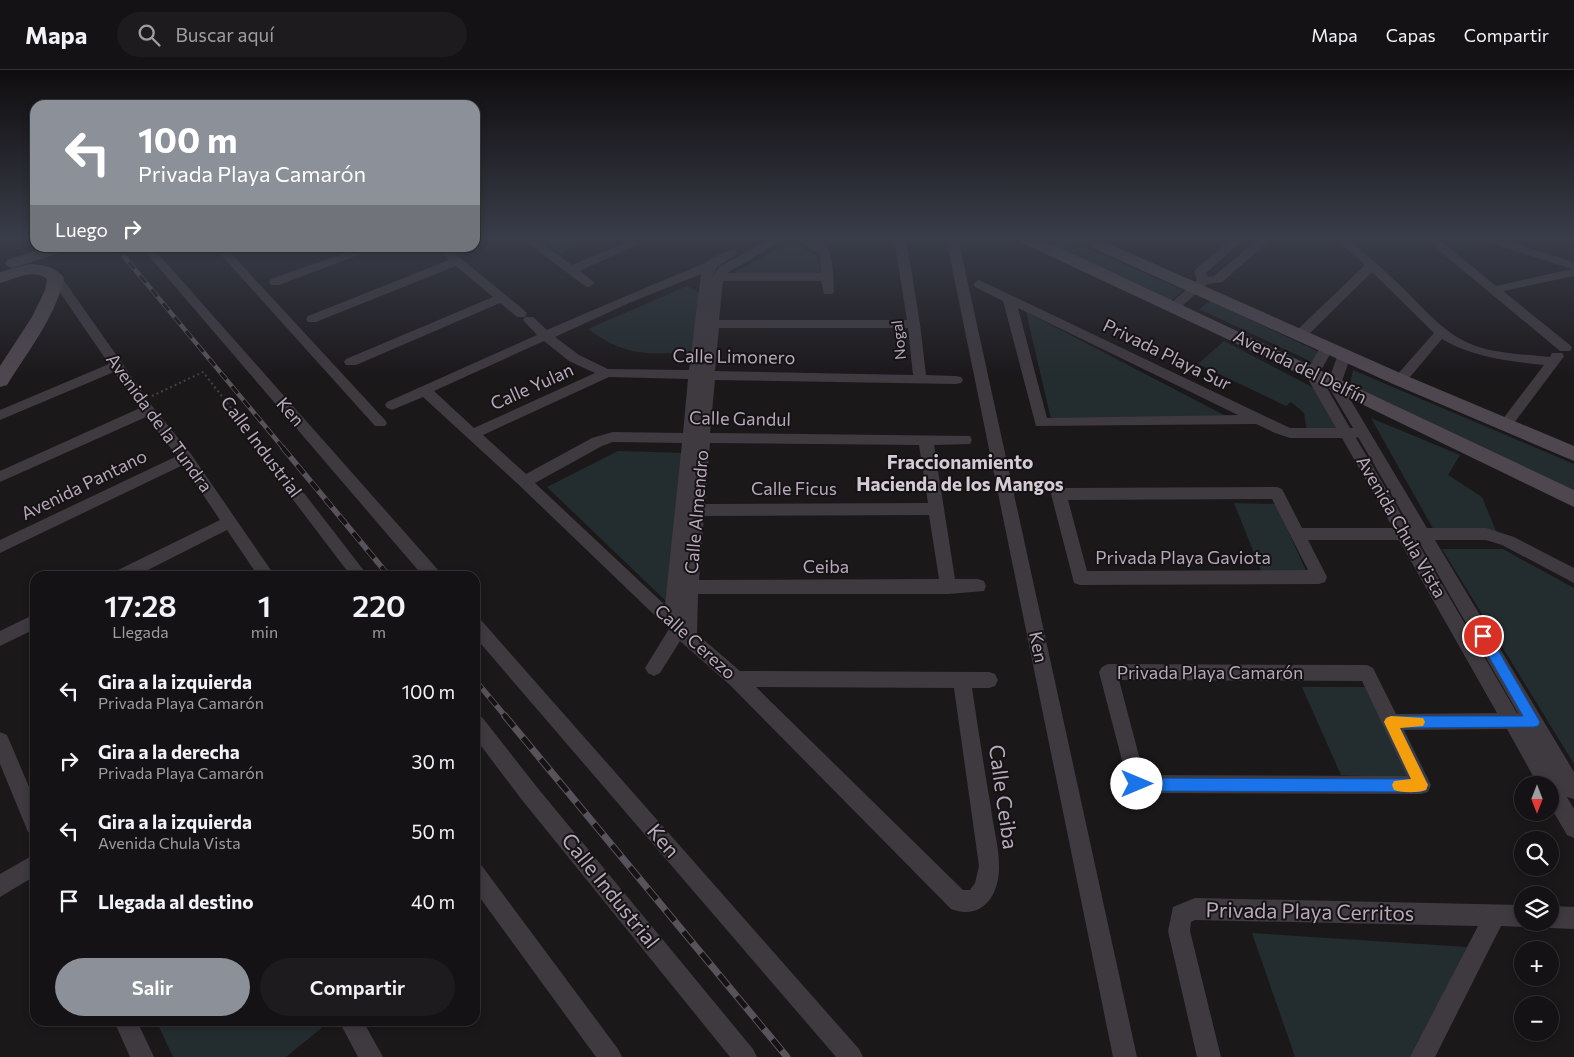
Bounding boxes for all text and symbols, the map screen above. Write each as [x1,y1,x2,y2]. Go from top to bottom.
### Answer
search box [117,12,467,57]
text: Mapa [25,20,87,49]
icon: search [135,21,163,49]
text: Buscar aquí [175,23,274,46]
text: Mapa [1311,24,1358,46]
text: Capas [1386,24,1436,46]
text: Compartir [1464,24,1549,46]
text: 100 m [138,117,238,160]
icon: left [55,120,120,185]
text: Privada Playa Camarón [138,160,366,187]
icon: right [118,215,146,243]
text: Luego [55,218,108,241]
street label: Privada Playa Sur [1100,314,1235,395]
street label: Nogal [887,319,909,361]
street label: Avenida del Delfín [1230,324,1371,408]
street label: Calle Limonero [672,344,796,368]
street label: Avenida de la Tundra [102,349,218,496]
street label: Calle Yulan [487,358,577,414]
street label: Calle Industrial [217,391,307,501]
street label: Ken [272,392,309,430]
street label: Calle Gandul [689,406,791,430]
street label: Avenida Pantano [17,444,150,524]
street label: Calle Almendro [680,449,712,575]
district label: Fraccionamiento Hacienda de los Mangos [856,450,1064,495]
street label: Avenida Chula Vista [1352,452,1451,601]
street label: Calle Ficus [751,477,837,499]
street label: Privada Playa Gaviota [1095,546,1271,568]
street label: Ceiba [803,555,849,577]
text: 17:28 [104,586,177,623]
text: 1 [258,586,271,623]
text: 220 [352,586,406,623]
street label: Calle Cerezo [651,599,741,683]
pin [1462,615,1504,657]
text: Llegada [112,622,169,641]
text: min [251,622,278,641]
text: m [372,622,386,641]
icon: arrive [1469,622,1497,650]
street label: Ken [1025,629,1053,664]
street label: Privada Playa Camarón [1117,661,1303,683]
text: Gira a la izquierda [98,670,252,693]
icon: left [55,677,83,705]
text: 100 m [402,680,455,703]
text: Privada Playa Camarón [98,693,264,712]
text: Gira a la derecha [98,740,240,763]
street label: Calle Ceiba [985,743,1024,851]
icon: right [55,747,83,775]
text: 30 m [412,750,455,773]
position arrow [1110,757,1162,809]
text: Privada Playa Camarón [98,763,264,782]
north arrow [1514,776,1559,821]
map controls [1514,776,1559,1041]
text: Gira a la izquierda [98,810,252,833]
icon: left [55,817,83,845]
street label: Ken [643,818,686,862]
text: 50 m [411,820,455,843]
street label: Calle Industrial [557,827,665,953]
button: search [1514,831,1559,876]
text: Avenida Chula Vista [98,833,241,852]
button: layers [1514,886,1559,931]
icon: arrive [55,887,83,915]
text: Llegada al destino [98,890,254,913]
text: 40 m [411,890,455,913]
street label: Privada Playa Cerritos [1206,896,1415,925]
button: + [1514,941,1559,986]
button: Salir [55,958,250,1016]
button: Compartir [260,958,455,1016]
button: − [1514,996,1559,1041]

